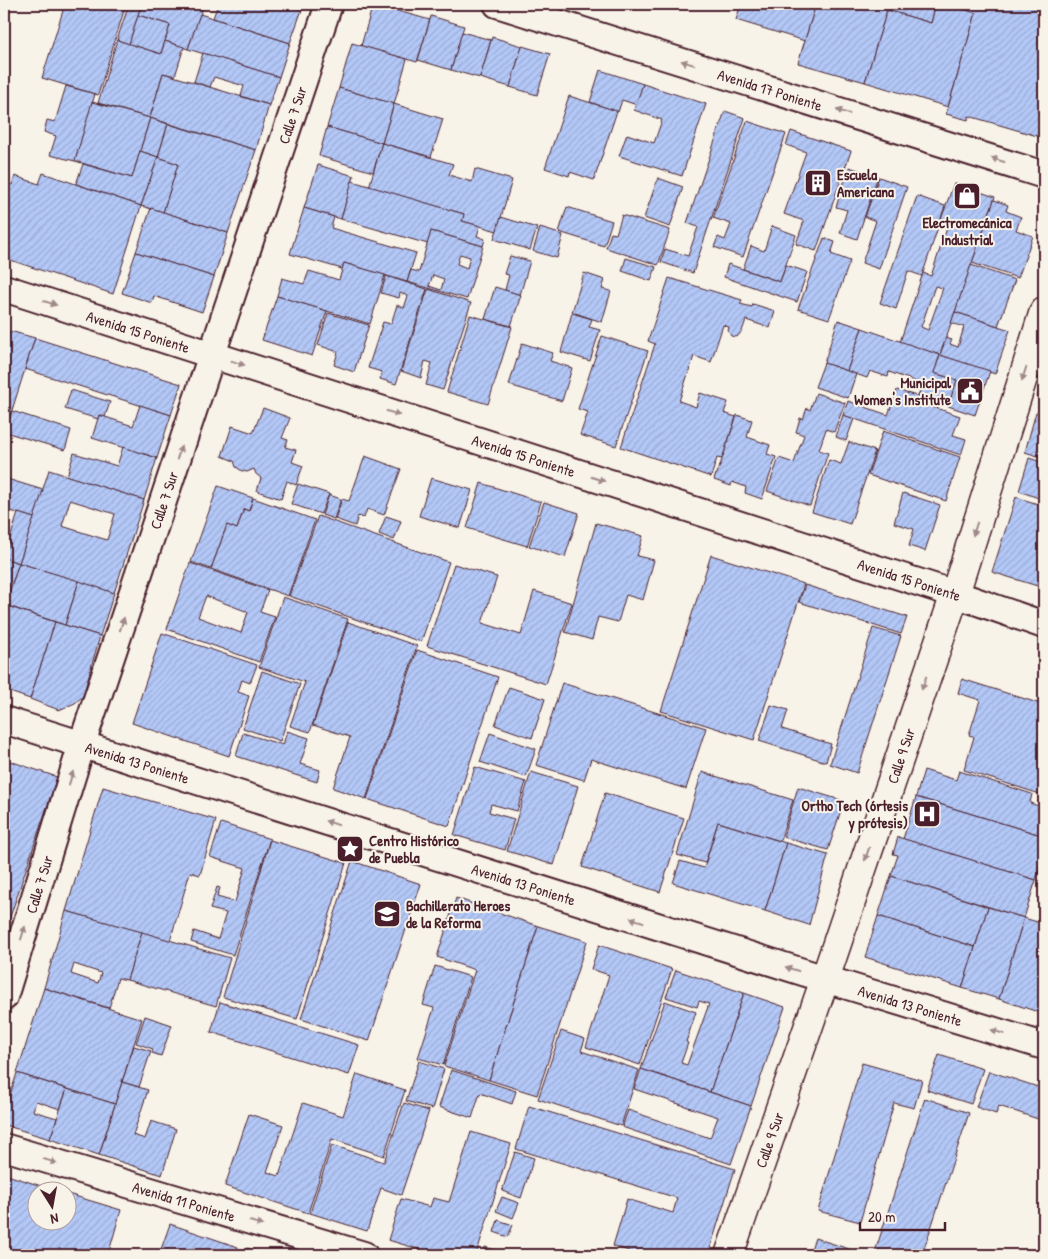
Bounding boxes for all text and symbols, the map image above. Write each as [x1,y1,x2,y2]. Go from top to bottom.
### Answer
one-way arrow [680,59,695,67]
street label: Avenida 17 Poniente [715,63,825,116]
street label: Calle 7 Sur [273,83,311,146]
one-way arrow [835,107,850,115]
one-way arrow [990,156,1005,164]
place label: Escuela Americana [837,164,894,202]
building icon: Escuela Americana [803,168,833,198]
shop icon: Electromecánica Industrial [952,181,982,211]
place label: Electromecánica Industrial [922,212,1012,250]
one-way arrow [43,300,58,307]
street label: Avenida 15 Poniente [84,305,193,358]
one-way arrow [231,360,246,367]
one-way arrow [1020,367,1028,382]
place label: Municipal Women's Institute [854,372,952,410]
public building icon: Municipal Women's Institute [955,376,985,406]
one-way arrow [386,409,401,417]
street label: Avenida 15 Poniente [469,429,578,482]
one-way arrow [175,445,183,460]
street label: Calle 7 Sur [144,468,183,532]
one-way arrow [590,475,605,483]
one-way arrow [971,522,979,537]
street label: Avenida 15 Poniente [855,553,964,606]
one-way arrow [119,616,126,631]
one-way arrow [920,676,928,691]
street label: Calle 9 Sur [881,725,920,786]
street label: Avenida 13 Poniente [83,736,192,788]
one-way arrow [68,770,76,785]
place label: Ortho Tech (órtesis y prótesis) [801,795,908,834]
hospital icon: Ortho Tech (órtesis y prótesis) [912,799,942,829]
one-way arrow [325,819,340,827]
place label: Centro Histórico de Puebla [369,830,459,868]
place icon: Centro Histórico de Puebla [335,834,365,864]
one-way arrow [863,846,870,861]
street label: Calle 7 Sur [20,852,58,916]
street label: Avenida 13 Poniente [469,858,578,910]
place label: Bachillerato Heroes de la Reforma [406,895,510,933]
school or university icon: Bachillerato Heroes de la Reforma [372,899,402,929]
one-way arrow [630,915,645,923]
one-way arrow [20,926,28,941]
one-way arrow [785,964,800,972]
street label: Avenida 13 Poniente [856,979,965,1031]
one-way arrow [990,1028,1005,1036]
street label: Calle 9 Sur [750,1109,789,1170]
one-way arrow [43,1158,58,1166]
street label: Avenida 11 Poniente [130,1176,238,1226]
north arrow [28,1182,78,1232]
scale bar [860,1199,946,1231]
text: 20 m [868,1206,895,1227]
text: N [49,1209,60,1229]
one-way arrow [249,1220,264,1228]

